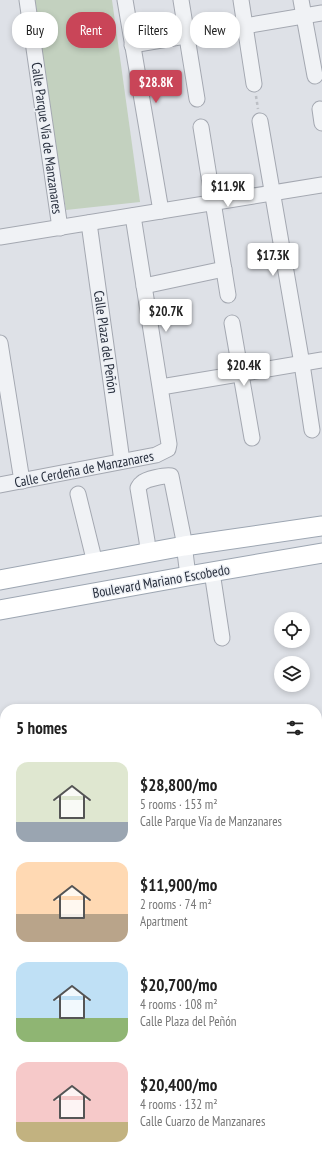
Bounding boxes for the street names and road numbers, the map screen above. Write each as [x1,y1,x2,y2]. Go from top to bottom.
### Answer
street label: Calle Parque Vía de Manzanares [27,61,67,215]
street label: Calle Plaza del Peñón [90,289,122,395]
street label: Calle Cerdeña de Manzanares [13,447,155,491]
street label: Boulevard Mariano Escobedo [91,560,231,602]

